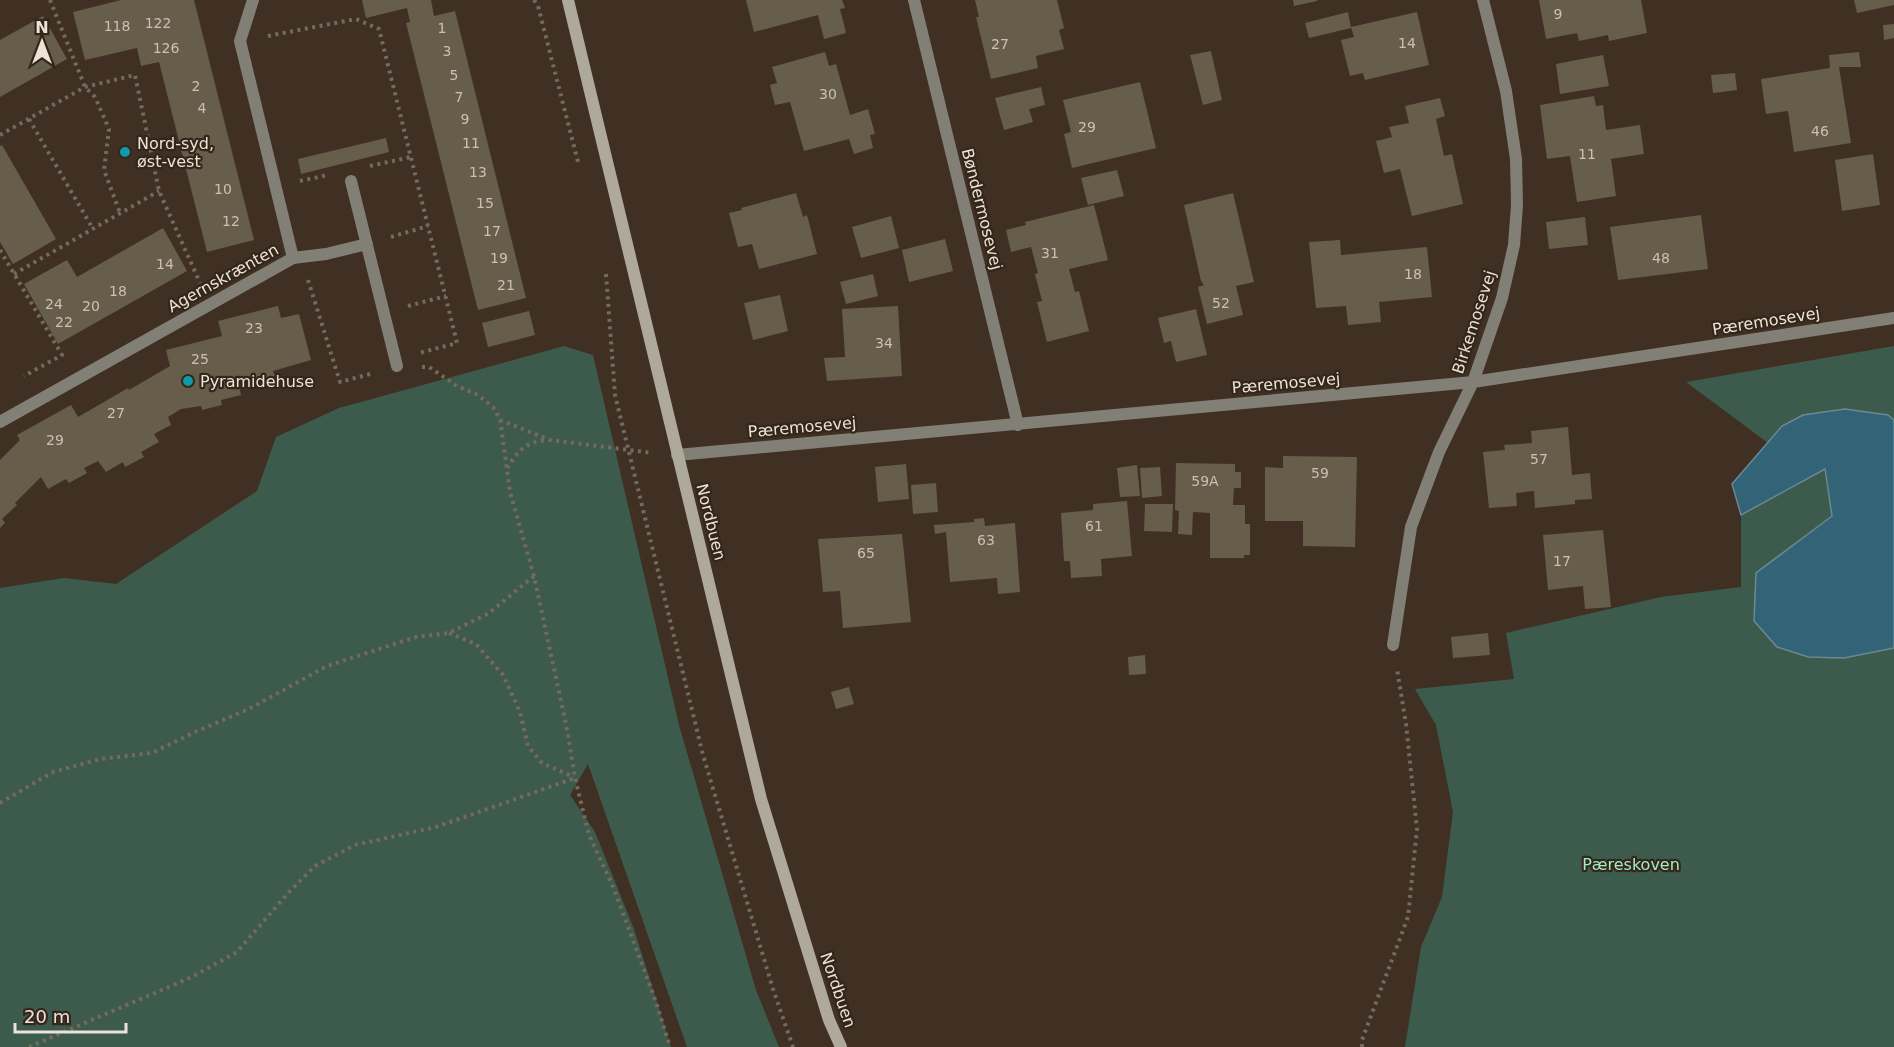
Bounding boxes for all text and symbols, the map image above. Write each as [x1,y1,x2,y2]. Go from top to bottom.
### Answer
house number: 9 [1554,6,1562,22]
north arrow [12,12,72,72]
house number: 122 [145,15,171,31]
text: N [35,18,49,37]
house number: 118 [104,18,130,34]
house number: 1 [438,20,446,36]
house number: 14 [1398,35,1416,51]
house number: 27 [991,36,1009,52]
house number: 126 [153,40,179,56]
house number: 3 [443,43,451,59]
house number: 5 [450,67,458,83]
house number: 2 [192,78,200,94]
house number: 30 [819,86,837,102]
house number: 7 [455,89,463,105]
house number: 4 [198,100,207,116]
house number: 9 [461,111,469,127]
house number: 29 [1078,119,1096,135]
house number: 46 [1811,123,1829,139]
place label: Nord-syd, øst-vest [137,134,214,171]
house number: 11 [462,135,480,151]
marker: Nord-syd, øst-vest [118,145,132,159]
street label: Bøndermosevej [958,146,1006,272]
house number: 11 [1578,146,1596,162]
house number: 13 [469,164,487,180]
house number: 10 [214,181,232,197]
house number: 15 [476,195,494,211]
house number: 12 [222,213,240,229]
house number: 17 [483,223,501,239]
street label: Agernskrænten [164,240,282,316]
house number: 31 [1041,245,1059,261]
house number: 19 [490,250,508,266]
house number: 48 [1652,250,1670,266]
house number: 14 [156,256,174,272]
house number: 18 [1404,266,1422,282]
street label: Birkemosevej [1448,268,1500,376]
house number: 21 [497,277,515,293]
house number: 18 [109,283,127,299]
house number: 52 [1212,295,1230,311]
house number: 24 [45,296,63,312]
house number: 20 [82,298,100,314]
street label: Pæremosevej [1711,303,1821,339]
house number: 22 [55,314,73,330]
house number: 23 [245,320,263,336]
house number: 34 [875,335,893,351]
house number: 25 [191,351,209,367]
street label: Pæremosevej [1231,369,1341,397]
place label: Pyramidehuse [200,372,314,391]
marker: Pyramidehuse [181,374,195,388]
house number: 27 [107,405,125,421]
street label: Pæremosevej [747,413,857,441]
house number: 29 [46,432,64,448]
house number: 57 [1530,451,1548,467]
house number: 59 [1311,465,1329,481]
house number: 59A [1191,473,1219,489]
street label: Nordbuen [692,482,730,562]
house number: 61 [1085,518,1103,534]
house number: 63 [977,532,995,548]
house number: 65 [857,545,875,561]
house number: 17 [1553,553,1571,569]
park label: Pæreskoven [1582,855,1680,874]
street label: Nordbuen [816,950,860,1030]
scale bar [15,996,126,1034]
text: 20 m [24,1006,70,1027]

